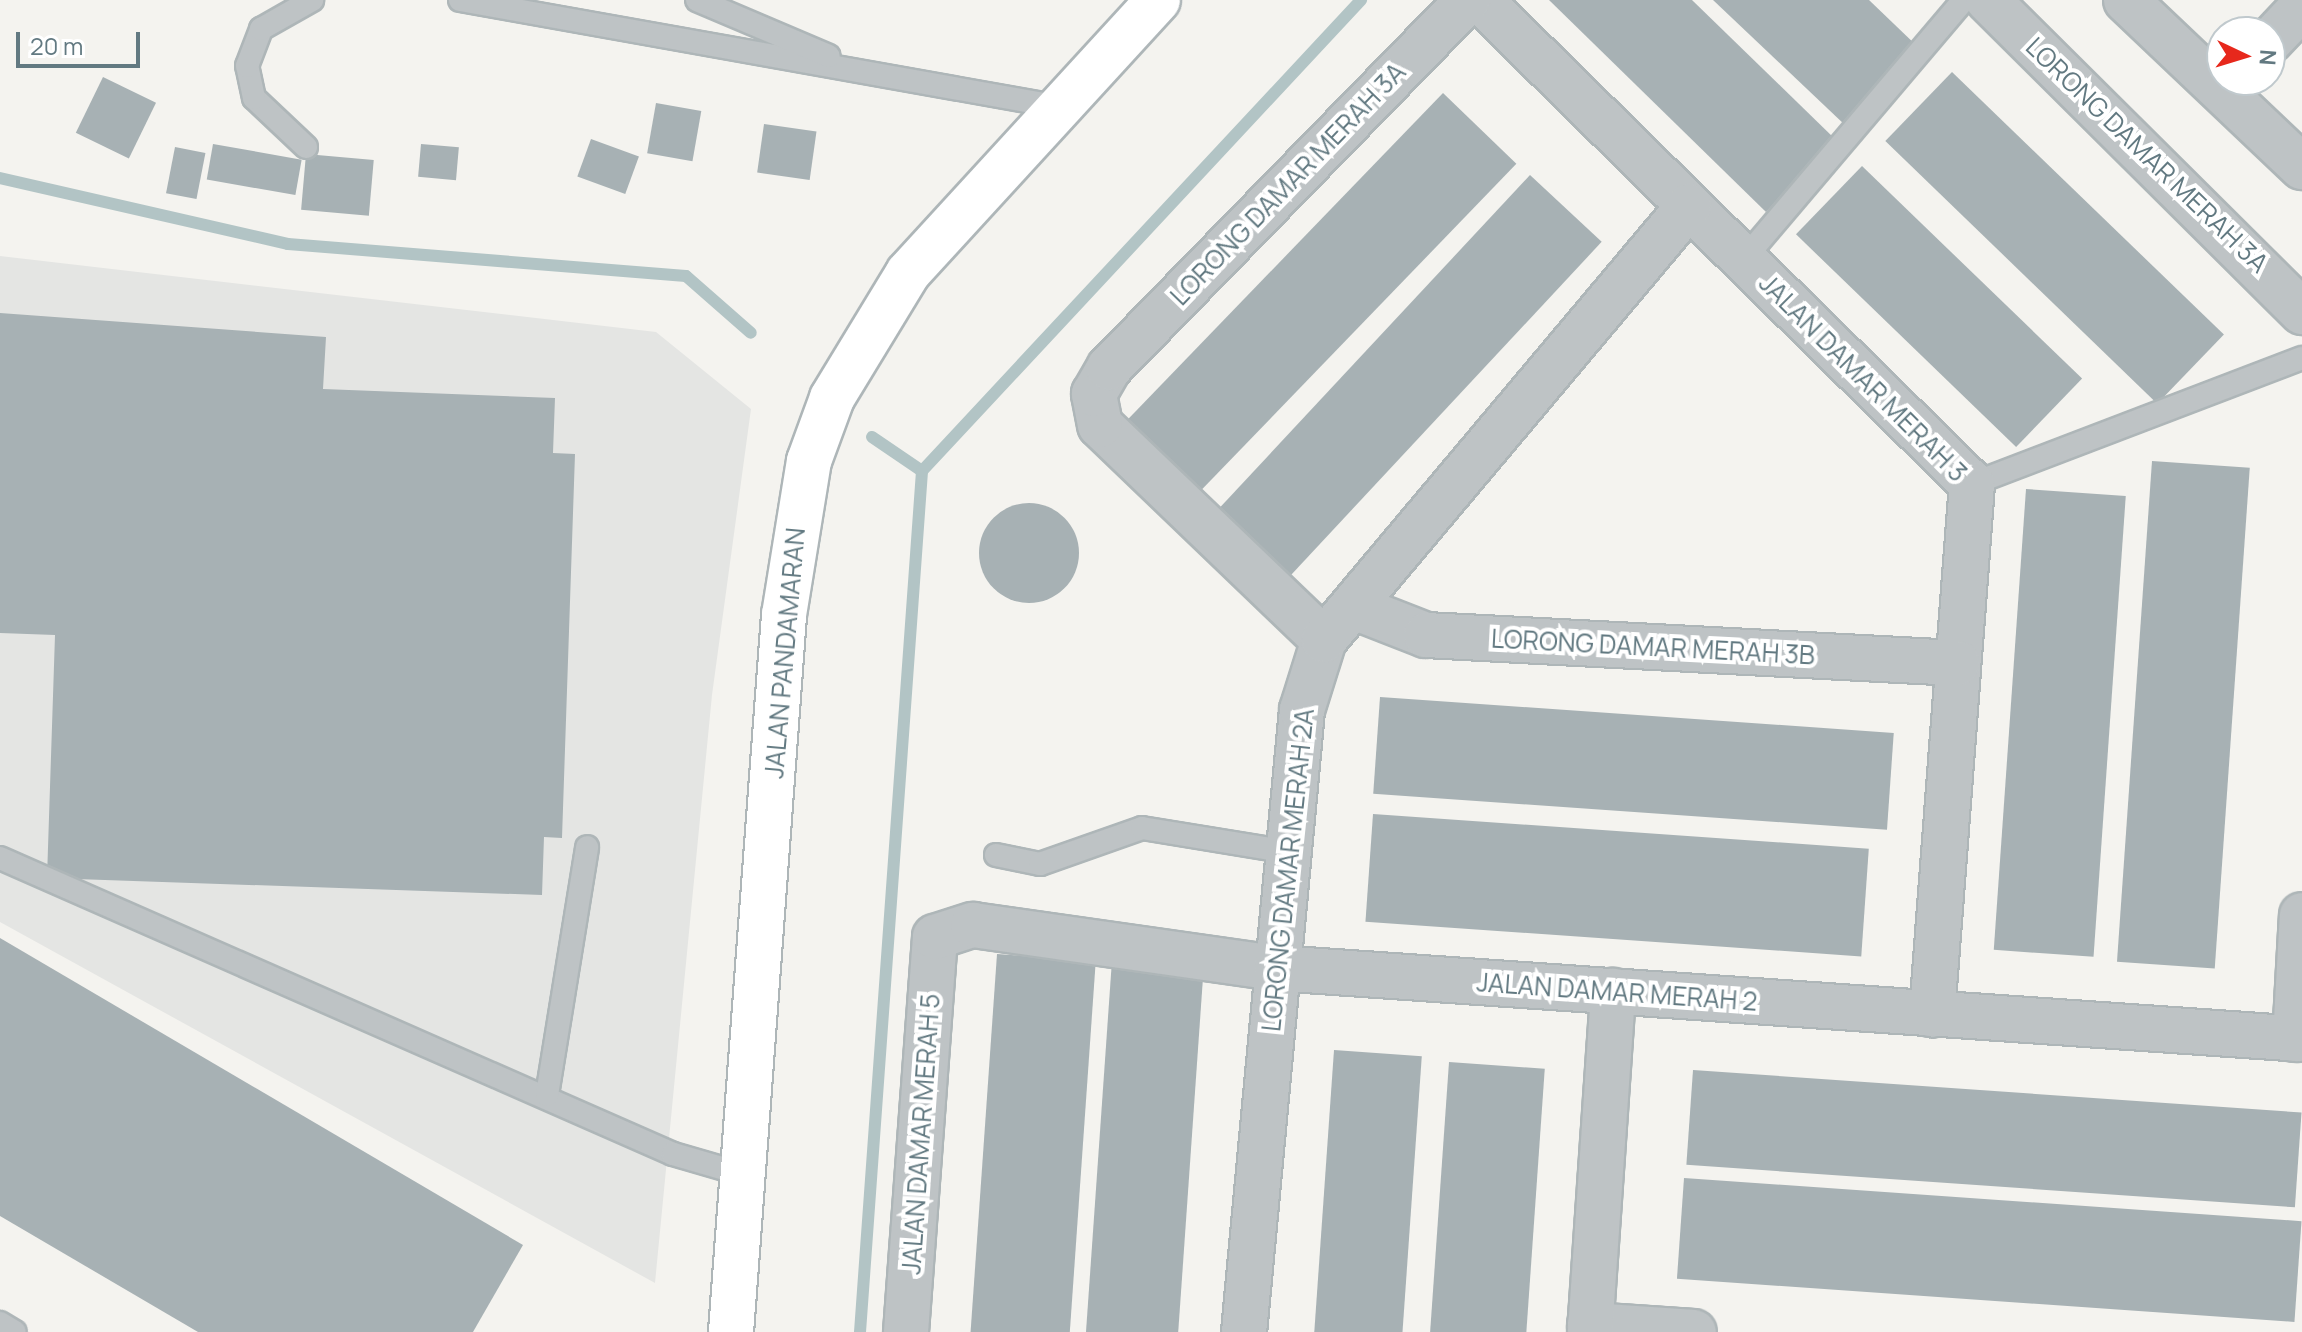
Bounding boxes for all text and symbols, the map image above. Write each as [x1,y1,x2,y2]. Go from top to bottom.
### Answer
scale bar [20,16,144,66]
north arrow [2206,16,2286,96]
text: 20 m [30,29,83,62]
street label: LORONG DAMAR MERAH 3A [2019,31,2275,279]
street label: LORONG DAMAR MERAH 3A [1164,56,1412,312]
street label: JALAN DAMAR MERAH 3 [1753,268,1973,488]
street label: JALAN PANDAMARAN [758,526,812,780]
street label: LORONG DAMAR MERAH 3B [1490,623,1816,671]
street label: LORONG DAMAR MERAH 2A [1256,707,1320,1033]
street label: JALAN DAMAR MERAH 2 [1476,967,1758,1017]
street label: JALAN DAMAR MERAH 5 [896,992,946,1276]

